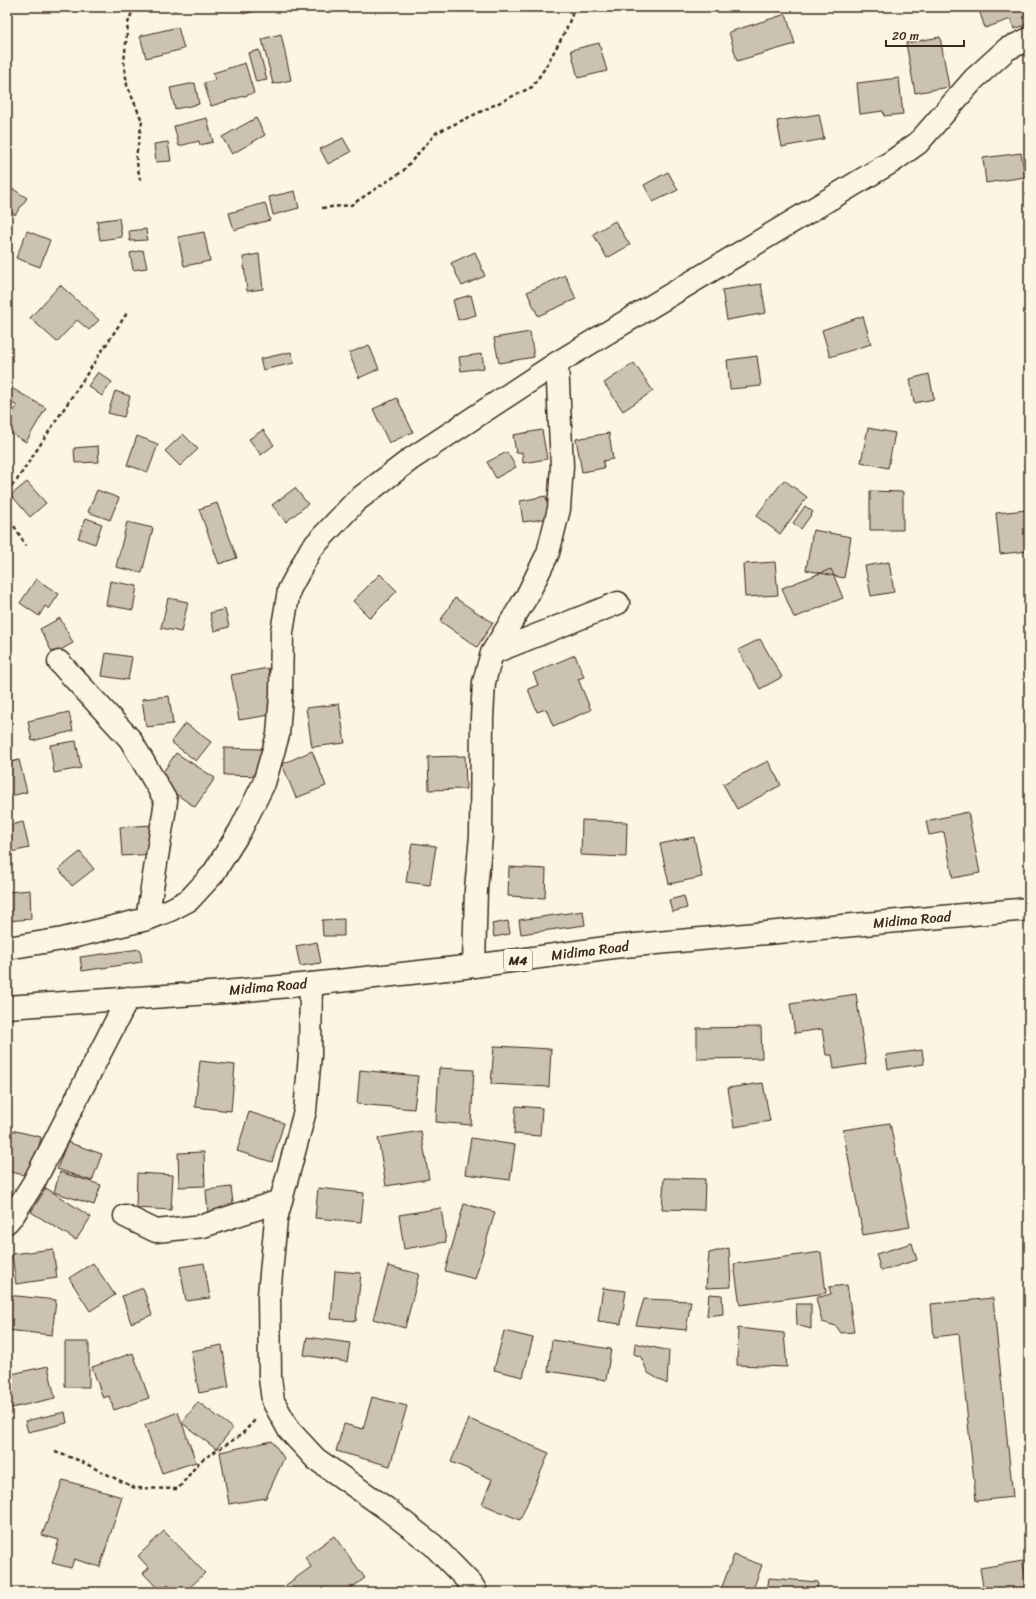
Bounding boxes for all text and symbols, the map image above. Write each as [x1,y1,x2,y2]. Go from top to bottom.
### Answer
scale bar [886,22,964,48]
text: 20 m [892,25,919,47]
street label: Midima Road [872,904,954,936]
street label: Midima Road [550,934,632,968]
road number: M4 [504,949,532,971]
street label: Midima Road [228,971,310,1003]

